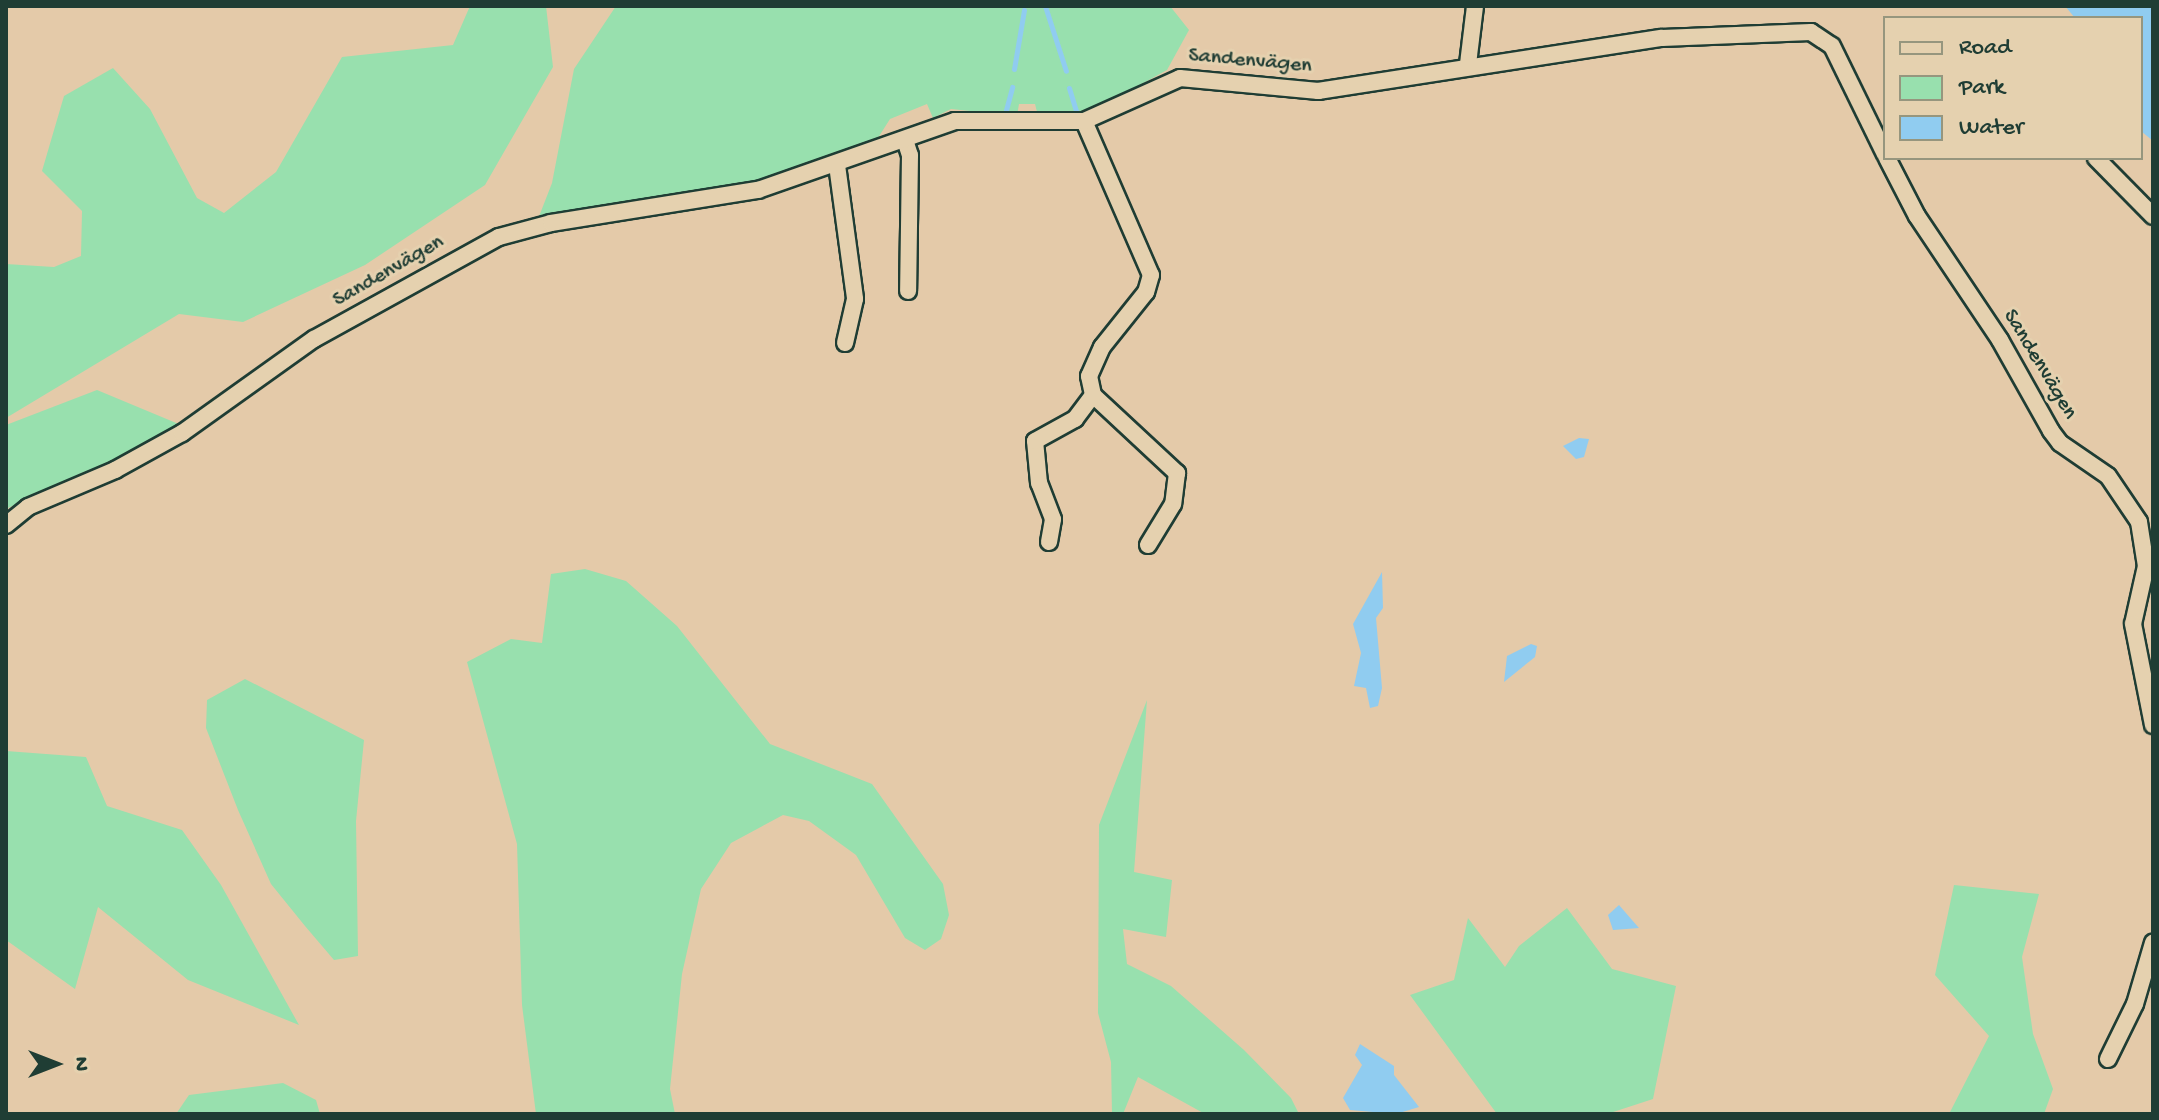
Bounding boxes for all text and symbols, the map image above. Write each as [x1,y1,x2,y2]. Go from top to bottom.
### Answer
legend [1883,16,2143,160]
text: Road [1959,34,2011,63]
street label: Sandenvägen [1187,43,1313,81]
text: Park [1959,74,2005,103]
text: Water [1959,114,2023,143]
street label: Sandenvägen [329,230,449,314]
street label: Sandenvägen [1996,305,2082,425]
north arrow [16,1024,96,1104]
text: N [67,1057,93,1071]

